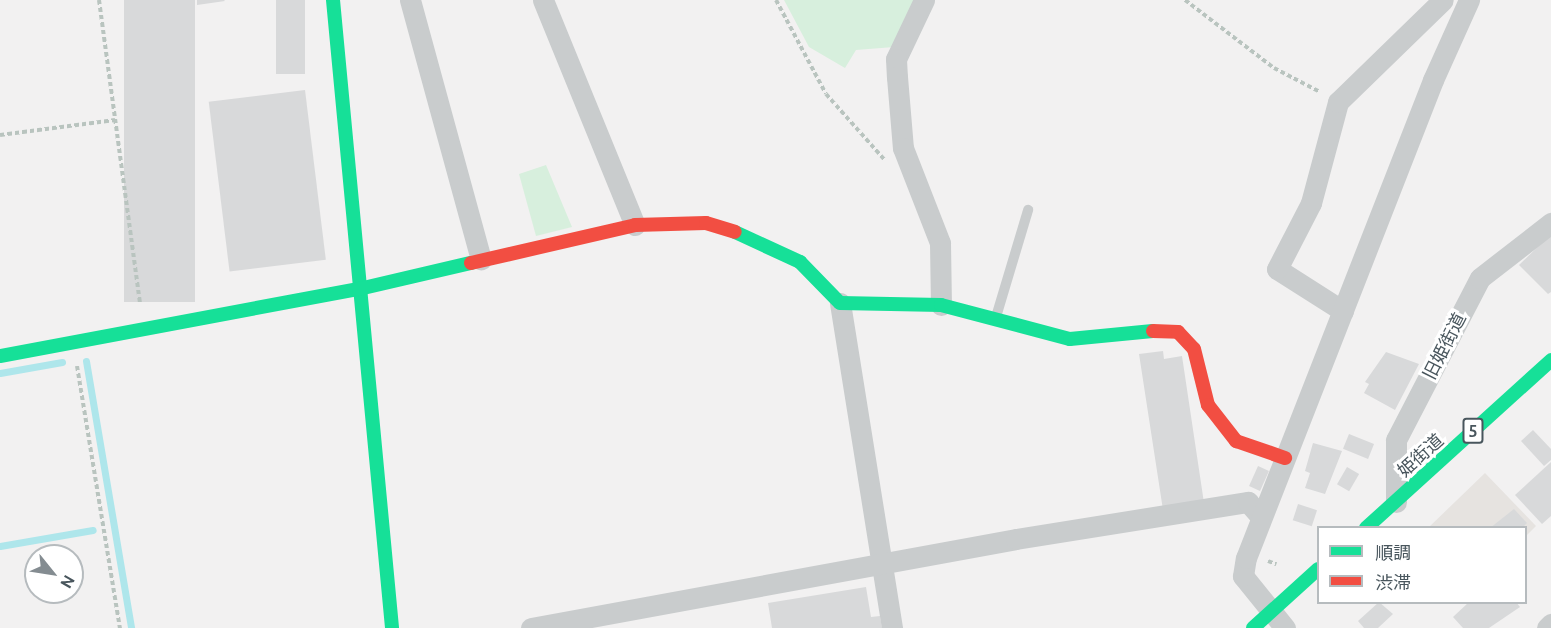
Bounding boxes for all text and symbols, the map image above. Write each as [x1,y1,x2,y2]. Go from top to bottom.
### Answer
street label: 旧姫街道 [1418,309,1470,383]
road number: 5 [1461,418,1485,444]
street label: 姫街道 [1393,429,1447,481]
legend [1317,526,1527,604]
text: 順調 [1375,542,1411,562]
north arrow [24,544,84,604]
text: N [57,572,79,592]
text: 渋滞 [1375,572,1411,592]

